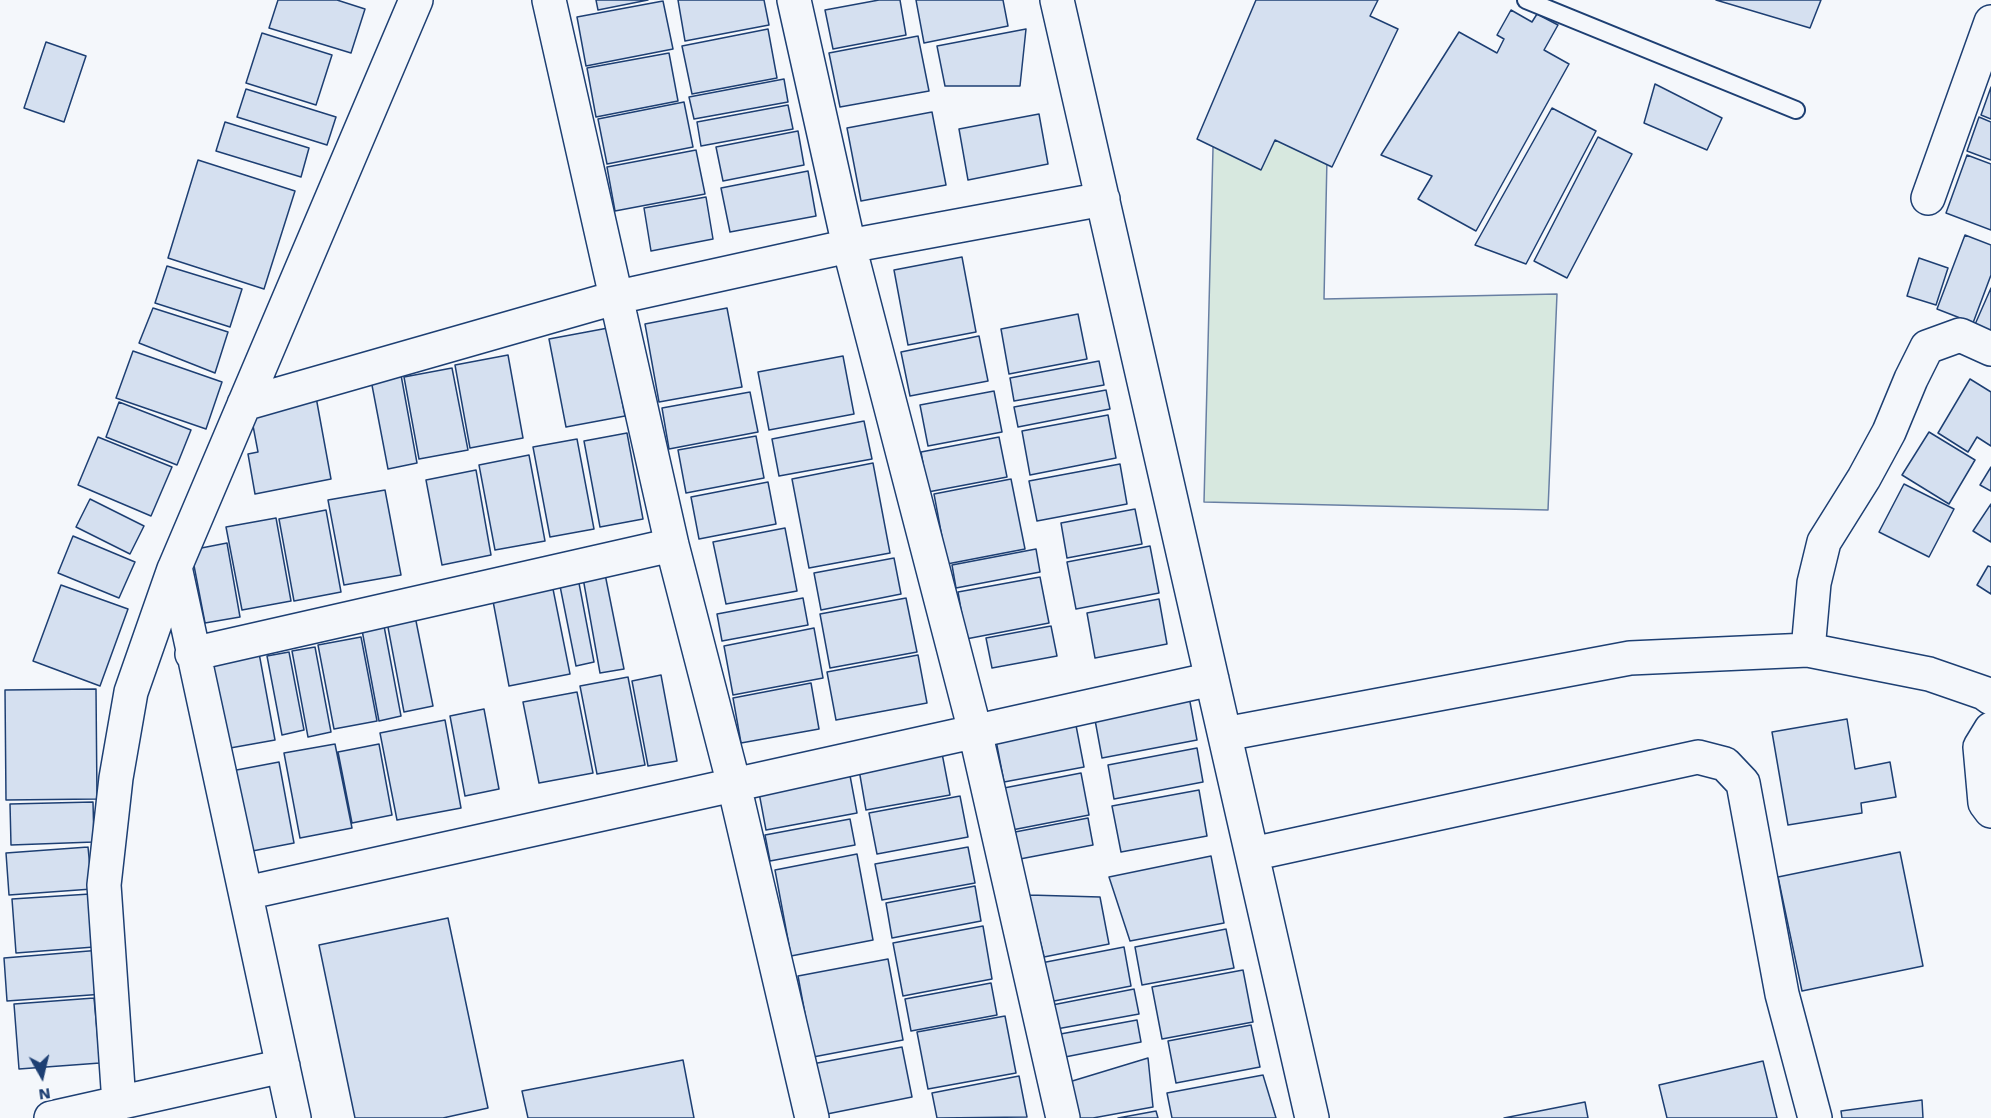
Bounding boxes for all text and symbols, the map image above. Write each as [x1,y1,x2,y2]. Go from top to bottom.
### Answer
north arrow [12,1046,72,1106]
text: N [37,1084,52,1105]

